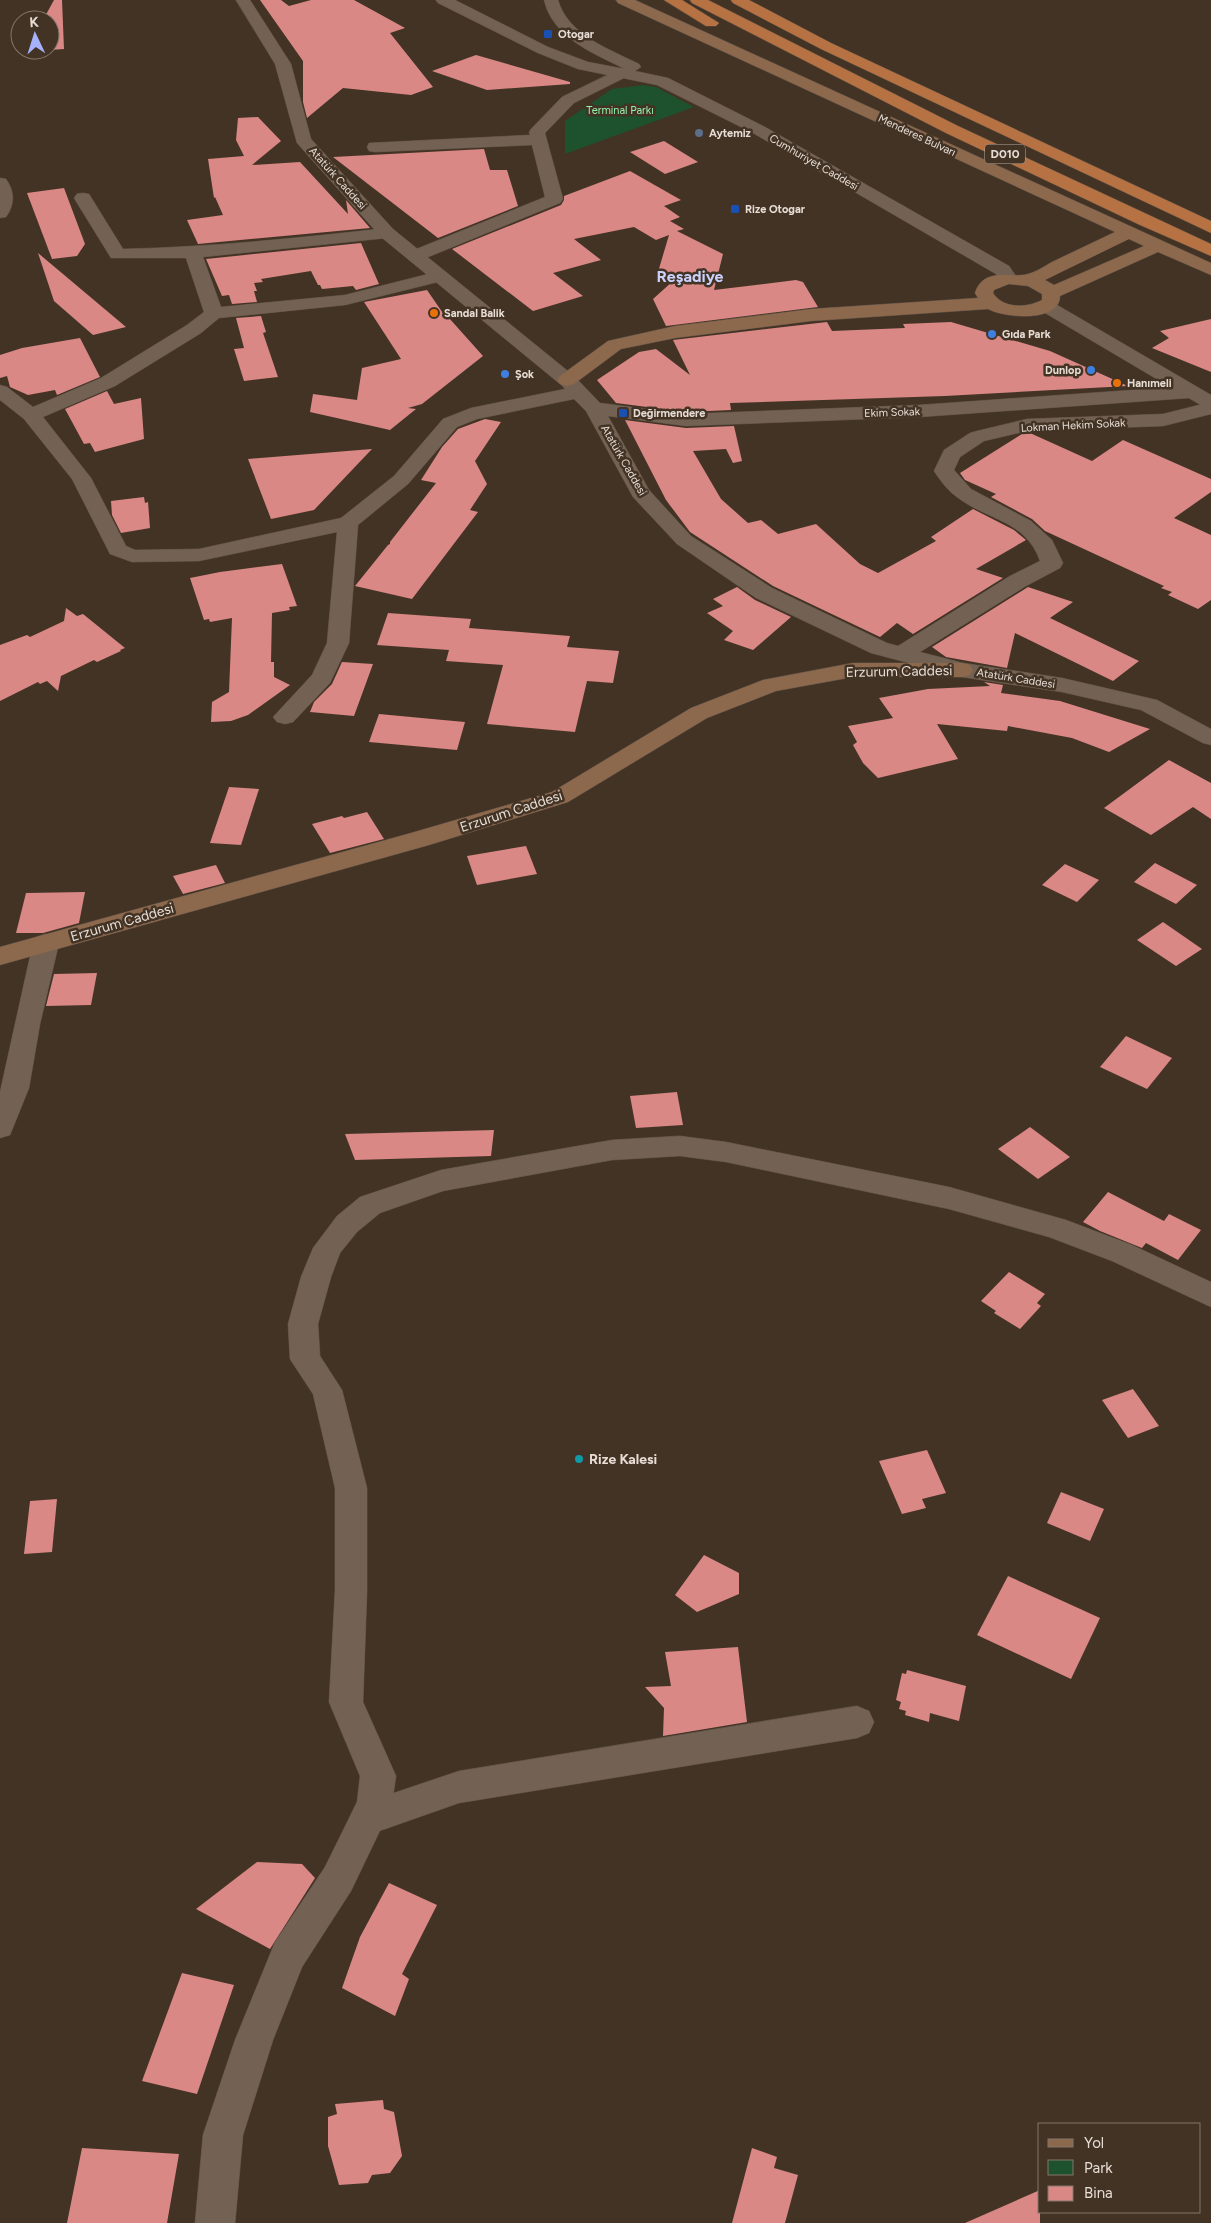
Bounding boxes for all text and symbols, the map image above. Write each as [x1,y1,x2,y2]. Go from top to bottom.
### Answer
north arrow [10,10,60,60]
text: K [29,14,40,31]
marker: Otogar [542,28,554,40]
place label: Otogar [558,28,595,41]
park label: Terminal Parkı [586,104,654,117]
street label: Menderes Bulvarı [876,112,958,159]
marker: Aytemiz [693,127,705,139]
place label: Aytemiz [709,127,751,140]
street label: Cumhuriyet Caddesi [767,132,861,193]
street label: Atatürk Caddesi [306,144,369,212]
road number: D010 [985,144,1025,164]
marker: Rize Otogar [729,203,741,215]
place label: Rize Otogar [745,203,806,216]
district label: Reşadiye [657,267,724,286]
marker: Sandal Balik [428,307,440,319]
place label: Sandal Balik [444,307,505,320]
marker: Gıda Park [986,328,998,340]
place label: Gıda Park [1002,328,1051,341]
place label: Dunlop [1045,364,1081,377]
marker: Dunlop [1085,364,1097,376]
marker: Şok [499,368,511,380]
place label: Şok [515,368,534,381]
marker: Hanımeli [1111,377,1123,389]
place label: Hanımeli [1127,377,1172,390]
street label: Ekim Sokak [864,405,921,420]
marker: Değirmendere [617,407,629,419]
place label: Değirmendere [633,407,705,420]
street label: Lokman Hekim Sokak [1020,416,1126,435]
street label: Atatürk Caddesi [598,423,649,498]
street label: Erzurum Caddesi [846,662,952,681]
street label: Atatürk Caddesi [976,666,1056,691]
street label: Erzurum Caddesi [458,787,565,836]
street label: Erzurum Caddesi [69,900,176,945]
place label: Rize Kalesi [589,1451,657,1468]
marker: Rize Kalesi [573,1453,585,1465]
legend [1038,2123,1201,2213]
text: Yol [1084,2134,1104,2152]
text: Park [1084,2159,1113,2177]
text: Bina [1084,2184,1113,2202]

